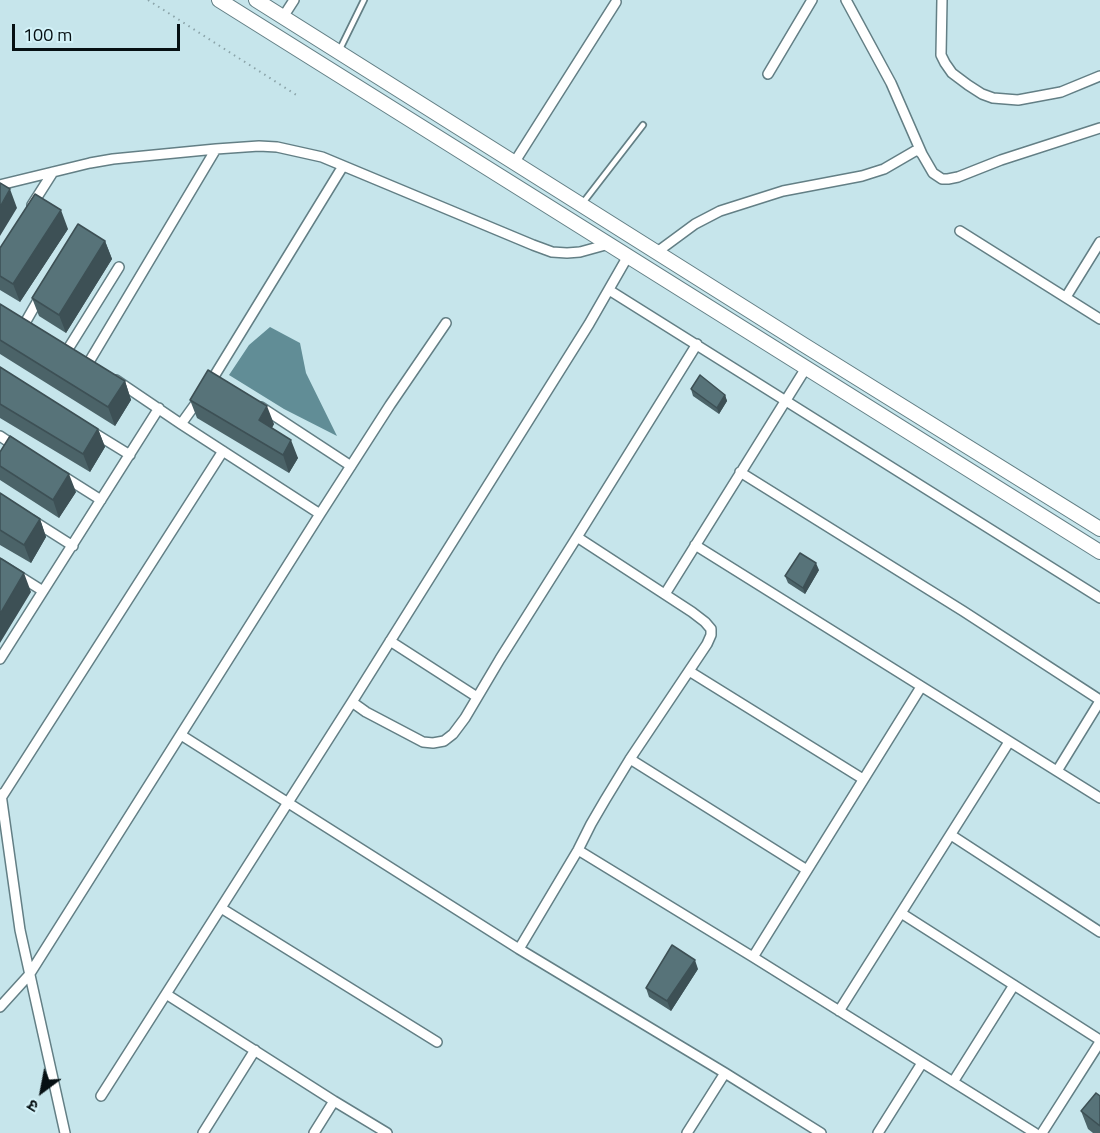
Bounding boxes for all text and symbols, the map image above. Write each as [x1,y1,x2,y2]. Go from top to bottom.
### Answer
scale bar [15,12,183,50]
text: 100 m [23,21,72,48]
north arrow [12,1061,72,1121]
text: उ [22,1094,43,1119]

